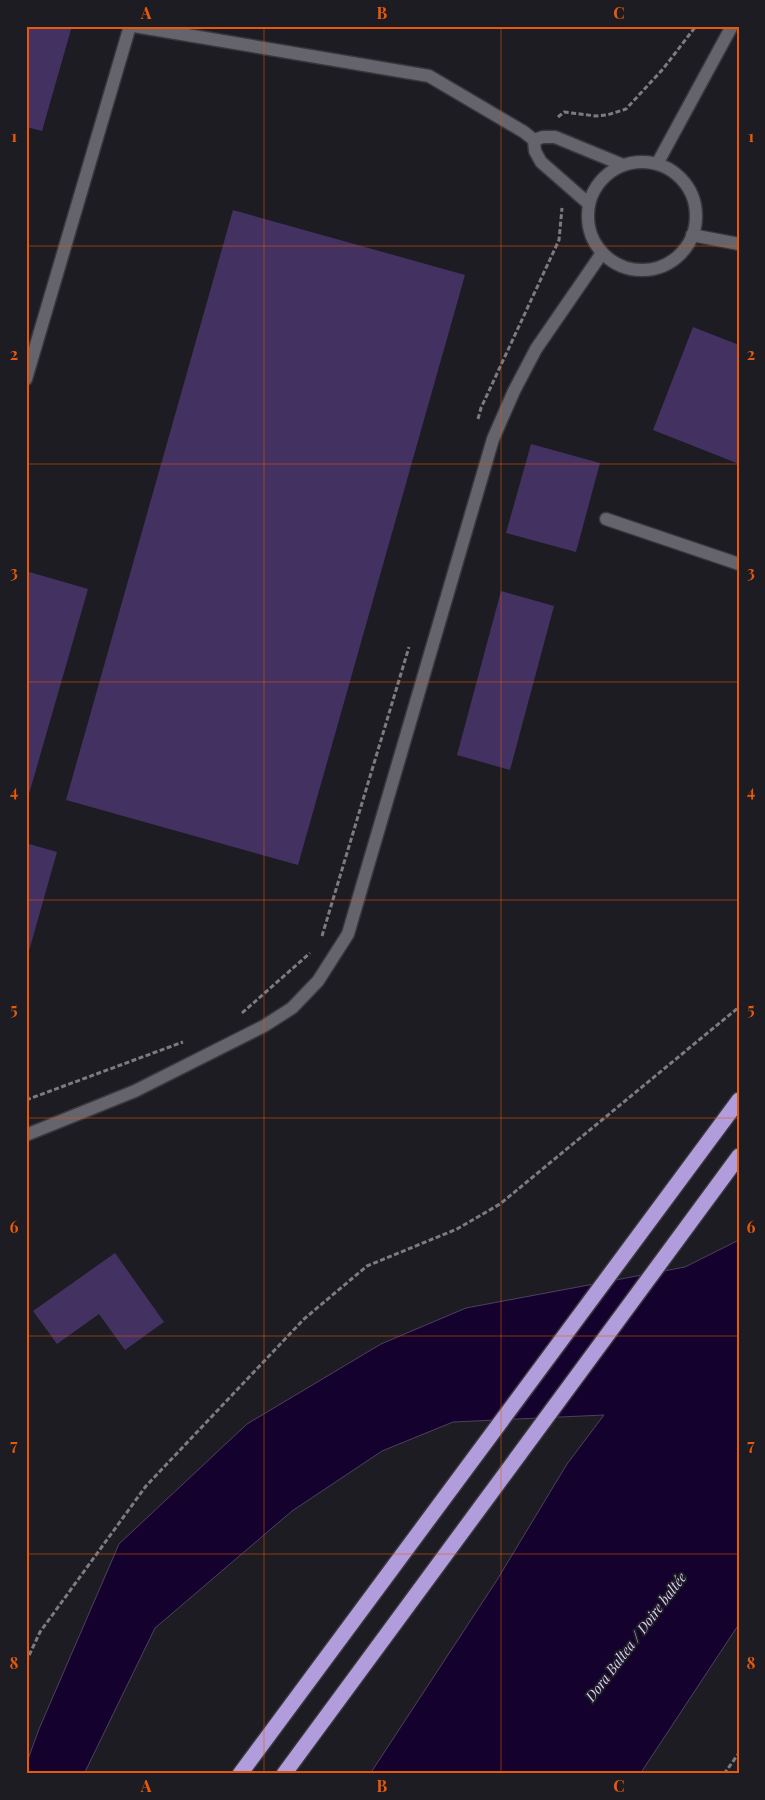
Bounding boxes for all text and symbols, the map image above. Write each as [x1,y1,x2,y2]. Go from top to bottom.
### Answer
text: A [140,2,152,23]
text: B [377,2,388,23]
text: C [613,2,625,23]
text: 1 [11,125,17,146]
text: 1 [748,125,754,146]
text: 2 [10,343,18,364]
text: 2 [747,343,755,364]
text: 3 [10,561,18,582]
text: 3 [747,561,755,582]
text: 4 [10,780,18,801]
text: 4 [747,780,755,801]
text: 5 [10,998,18,1019]
text: 5 [747,998,755,1019]
text: 6 [10,1216,19,1237]
text: 6 [747,1216,756,1237]
text: 7 [10,1434,18,1455]
text: 7 [747,1434,755,1455]
water label: Dora Baltea / Doire baltée [580,1568,690,1706]
text: 8 [10,1652,19,1673]
text: 8 [747,1652,756,1673]
text: A [140,1775,152,1796]
text: B [377,1775,388,1796]
text: C [613,1775,625,1796]

